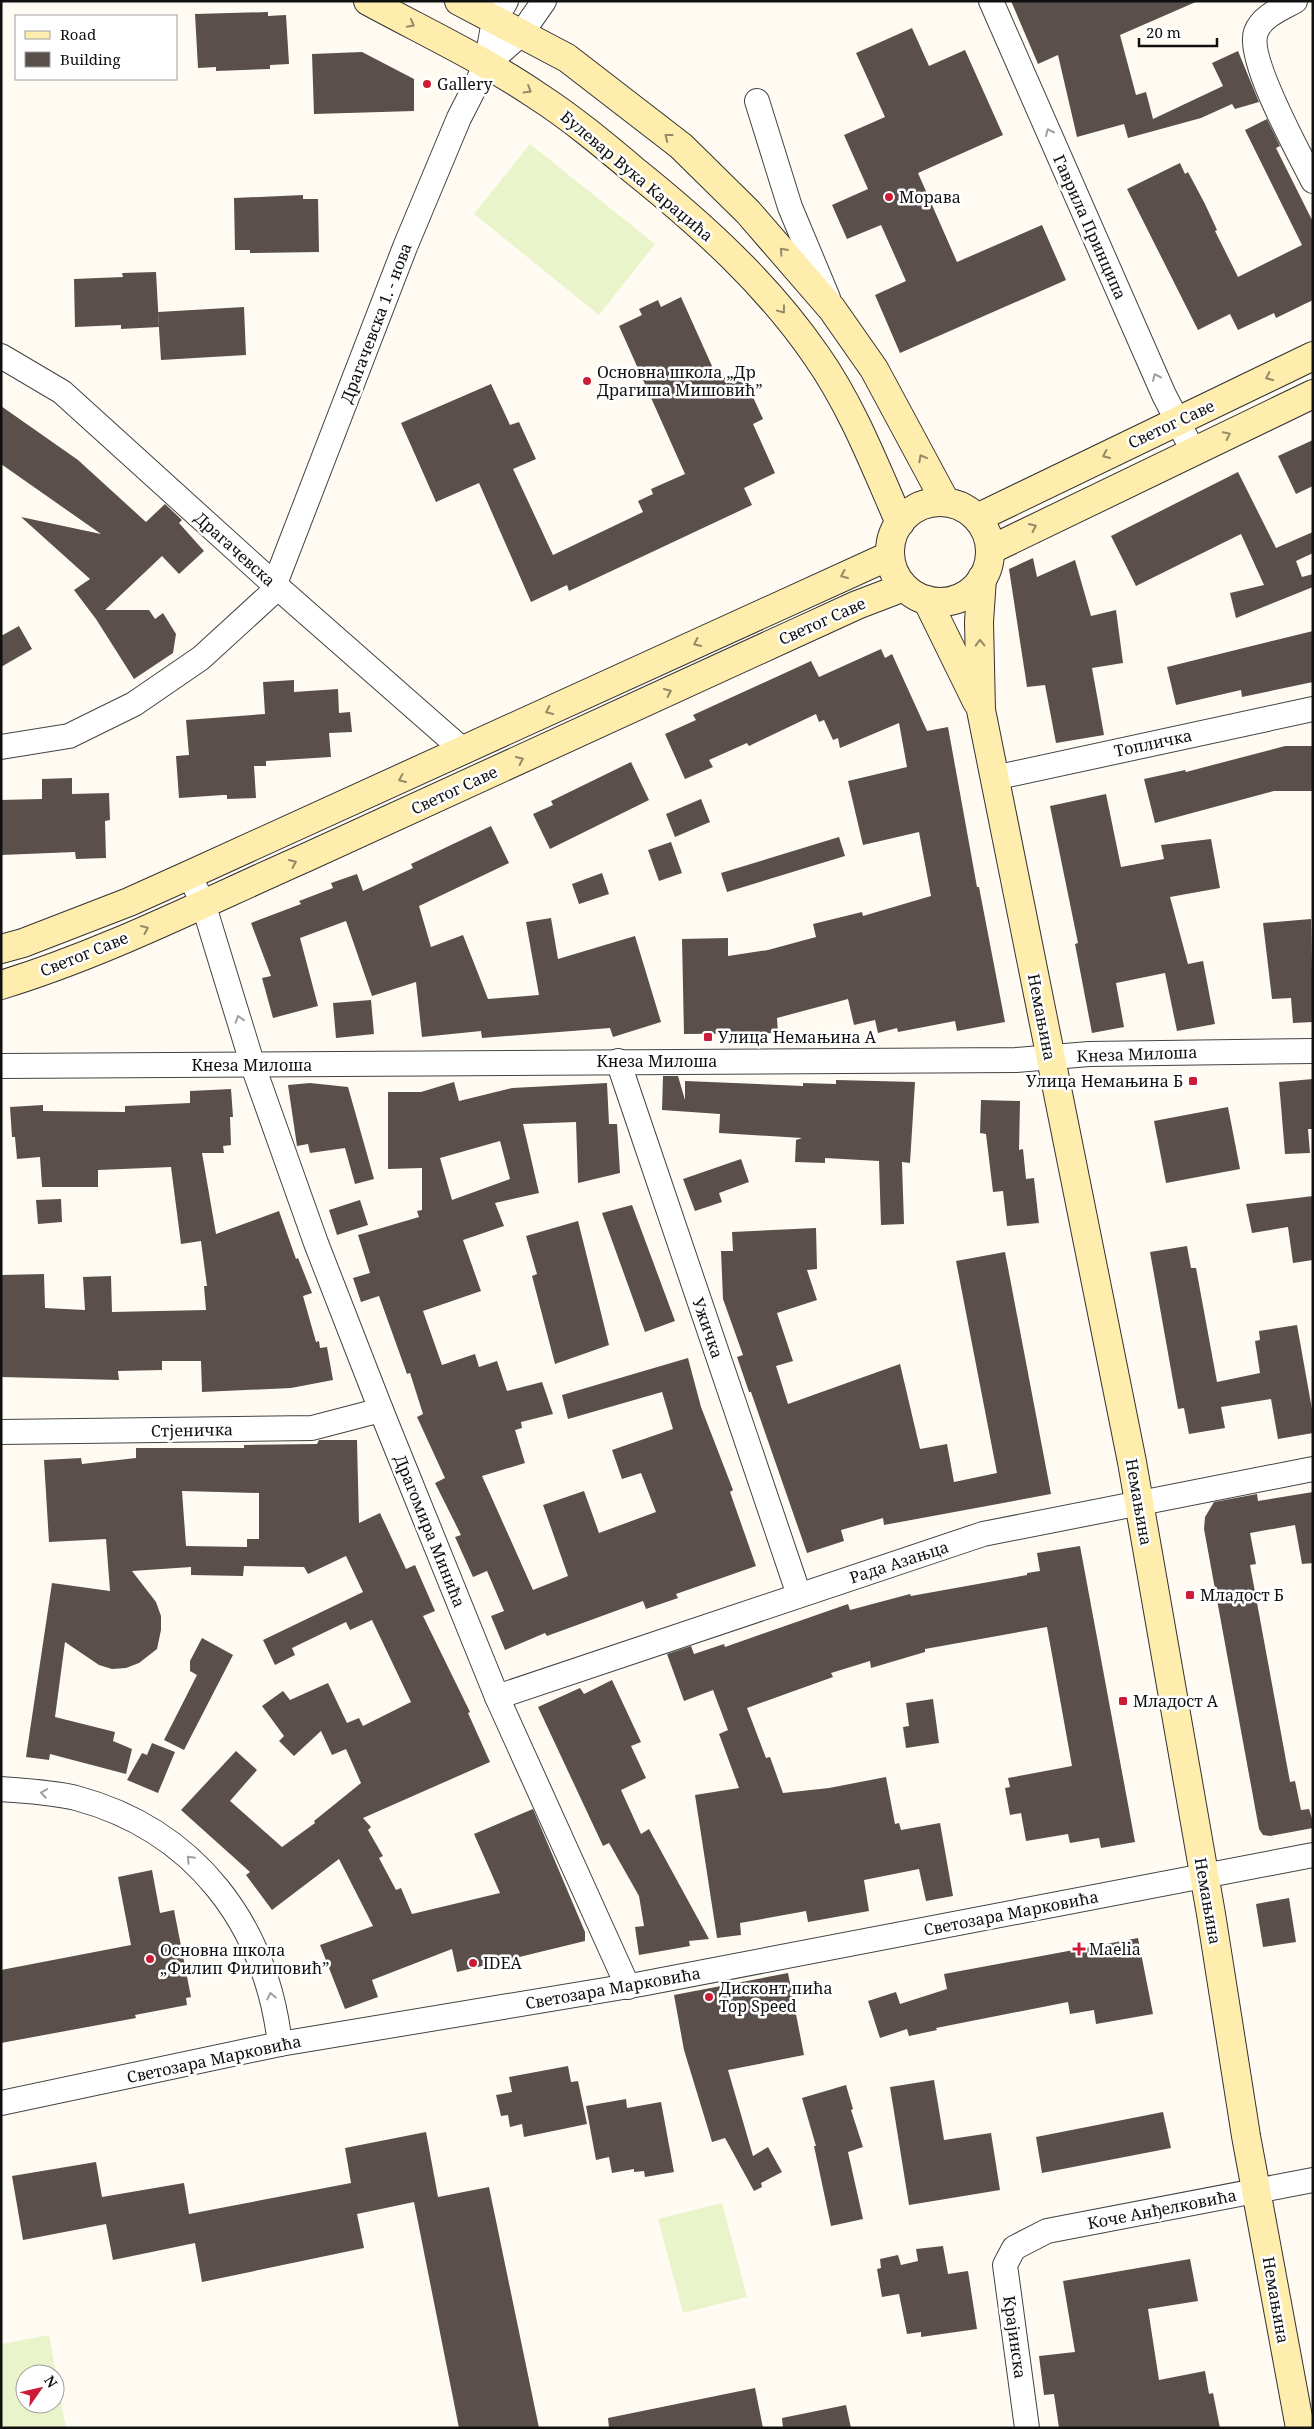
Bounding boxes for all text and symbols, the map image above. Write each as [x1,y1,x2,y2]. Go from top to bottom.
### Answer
legend [15,15,178,80]
scale bar [1139,15,1216,47]
one-way arrow [406,18,415,28]
text: 20 m [1146,22,1181,42]
text: Road [60,24,96,44]
text: Building [60,49,121,69]
place label: Gallery [437,73,493,95]
marker: Gallery [421,78,433,90]
one-way arrow [522,83,531,93]
street label: Булевар Вука Караџића [556,106,718,246]
one-way arrow [1044,128,1055,137]
one-way arrow [665,134,674,142]
street label: Гаврила Принципа [1048,151,1132,303]
place label: Морава [899,186,961,208]
marker: Морава [883,191,895,203]
street label: Драгачевска 1. - нова [335,240,417,406]
one-way arrow [780,248,789,257]
one-way arrow [776,304,784,313]
place label: Основна школа „Др Драгиша Мишовић” [597,361,763,401]
one-way arrow [1265,371,1274,382]
one-way arrow [1152,373,1163,382]
marker: Основна школа „Др Драгиша Мишовић” [581,375,593,387]
street label: Светог Саве [1124,394,1218,454]
one-way arrow [1222,431,1231,441]
one-way arrow [1102,449,1111,459]
one-way arrow [918,454,928,463]
street label: Драгачевска [190,507,280,591]
one-way arrow [1028,523,1037,534]
one-way arrow [841,569,850,579]
street label: Светог Саве [775,592,869,650]
one-way arrow [693,637,702,648]
one-way arrow [975,639,985,647]
one-way arrow [663,687,672,698]
one-way arrow [545,705,554,716]
street label: Топличка [1112,724,1194,762]
one-way arrow [515,755,524,766]
street label: Светог Саве [407,760,501,820]
one-way arrow [398,773,407,784]
one-way arrow [288,859,297,870]
one-way arrow [140,925,149,936]
street label: Светог Саве [37,926,131,982]
street label: Немањина [1023,972,1061,1062]
one-way arrow [234,1015,244,1024]
place label: Улица Немањина А [718,1026,877,1048]
marker: Улица Немањина А [702,1031,714,1043]
street label: Кнеза Милоша [1076,1041,1198,1067]
street label: Кнеза Милоша [597,1050,717,1072]
street label: Кнеза Милоша [192,1054,312,1076]
place label: Улица Немањина Б [1026,1070,1183,1092]
marker: Улица Немањина Б [1187,1075,1199,1087]
street label: Ужичка [687,1295,729,1361]
street label: Стјеничка [151,1418,233,1442]
street label: Драгомира Минића [389,1451,471,1611]
street label: Немањина [1121,1457,1157,1547]
street label: Рада Азањца [846,1536,952,1588]
place label: Младост Б [1200,1584,1284,1606]
marker: Младост Б [1184,1589,1196,1601]
place label: Младост А [1133,1690,1219,1712]
marker: Младост А [1117,1695,1129,1707]
one-way arrow [40,1788,49,1798]
one-way arrow [187,1855,196,1864]
street label: Немањина [1190,1856,1226,1946]
street label: Светозара Марковића [922,1885,1100,1941]
place label: Maelia [1089,1938,1141,1960]
place label: Основна школа „Филип Филиповић” [160,1939,329,1979]
marker: Maelia [1073,1943,1085,1955]
place label: IDEA [483,1952,522,1974]
marker: Основна школа „Филип Филиповић” [144,1953,156,1965]
marker: IDEA [467,1957,479,1969]
street label: Светозара Марковића [524,1962,702,2014]
place label: Дисконт пића Top Speed [719,1977,833,2017]
marker: Дисконт пића Top Speed [703,1991,715,2003]
one-way arrow [267,1992,277,2001]
street label: Светозара Марковића [125,2030,303,2088]
street label: Коче Анђелковића [1086,2184,1238,2234]
street label: Немањина [1258,2255,1294,2345]
street label: Крајинска [998,2294,1032,2380]
north arrow [15,2364,65,2414]
text: N [40,2372,62,2391]

